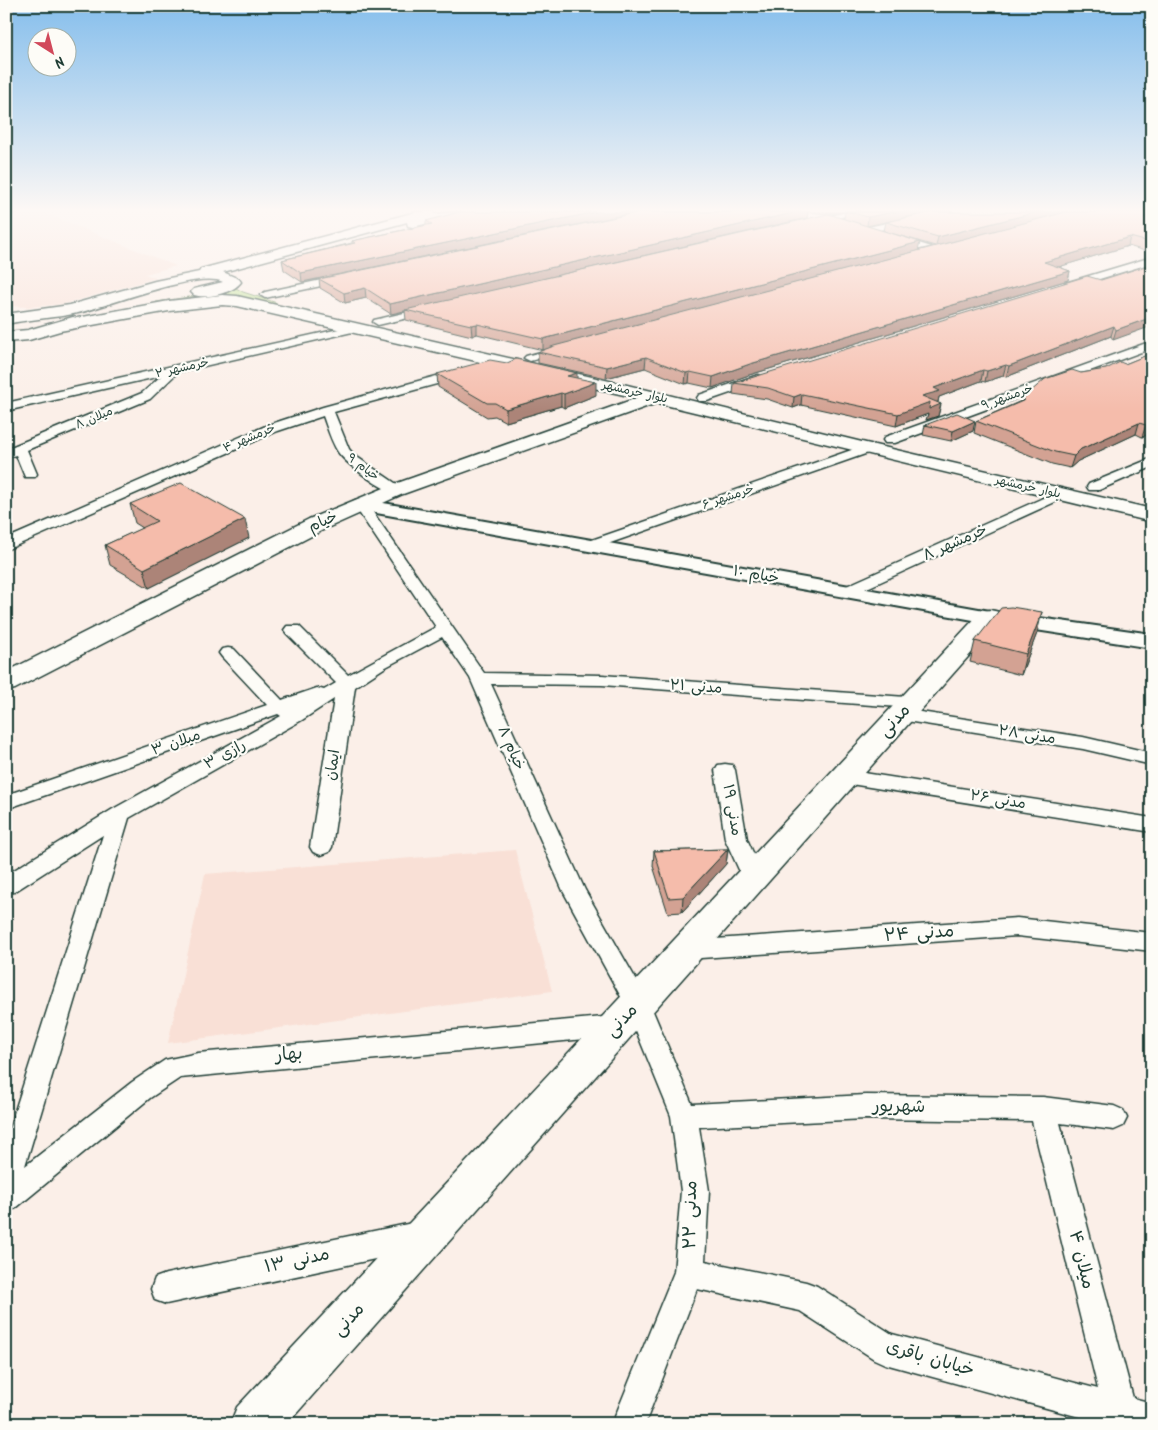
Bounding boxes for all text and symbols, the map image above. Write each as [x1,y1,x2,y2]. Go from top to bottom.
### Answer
north arrow [28,28,78,78]
text: N [49,50,69,73]
street label: خرمشهر ۲ [153,353,211,383]
street label: بلوار خرمشهر [600,375,670,409]
street label: خرمشهر ۹ [978,379,1036,415]
street label: میلان ۸ [72,402,116,434]
street label: خرمشهر ۴ [220,418,278,458]
street label: خیام ۹ [343,449,383,485]
street label: بلوار خرمشهر [993,470,1063,504]
street label: خرمشهر ۶ [700,479,756,515]
street label: خیام [305,505,341,539]
street label: خرمشهر ۸ [919,518,991,568]
street label: خیام ۱۰ [731,559,781,591]
street label: مدنی ۲۱ [669,673,723,701]
street label: مدنی [872,697,918,745]
street label: مدنی ۲۸ [997,719,1057,751]
street label: خیام ۸ [491,722,531,774]
street label: میلان ۳ [148,723,204,763]
street label: رازی ۳ [200,734,250,776]
street label: ایمان [319,748,347,782]
street label: مدنی ۱۹ [716,782,748,838]
street label: مدنی ۲۶ [968,784,1028,816]
street label: مدنی ۲۴ [883,917,955,951]
street label: مدنی [599,997,645,1045]
street label: بهار [272,1039,304,1071]
street label: شهریور [871,1092,925,1122]
street label: مدنی ۲۲ [676,1180,706,1250]
street label: میلان ۴ [1060,1228,1102,1292]
street label: مدنی ۱۳ [262,1240,332,1282]
street label: مدنی [326,1296,372,1344]
street label: خیابان باقری [883,1333,977,1385]

